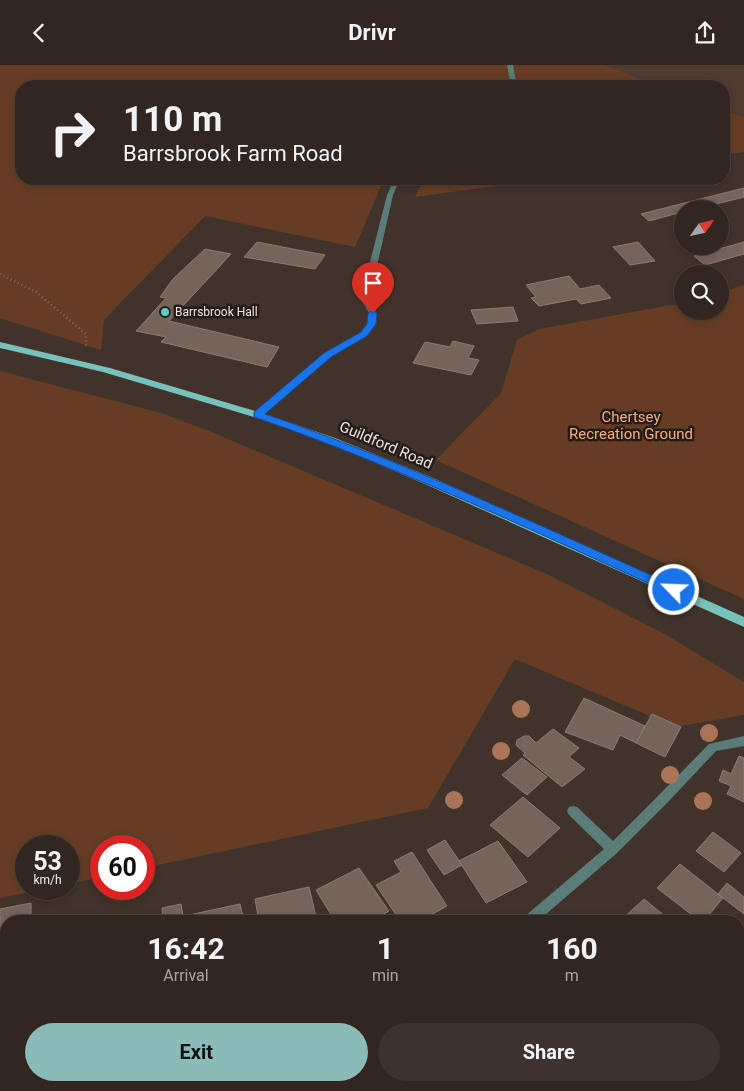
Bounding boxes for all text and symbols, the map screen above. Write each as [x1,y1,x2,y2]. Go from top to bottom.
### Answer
icon: back [25,19,53,47]
icon: share [691,19,719,47]
text: Drivr [348,20,396,45]
text: 110 m [123,99,222,140]
icon: right [40,100,105,165]
text: Barrsbrook Farm Road [123,141,343,166]
north arrow [674,200,729,255]
map controls [674,200,729,320]
pin [352,262,394,313]
button: search [674,265,729,320]
icon: arrive [359,269,387,297]
place label: Barrsbrook Hall [175,305,258,319]
marker: Barrsbrook Hall [159,306,171,318]
park label: Chertsey Recreation Ground [569,408,693,443]
street label: Guildford Road [337,417,435,473]
position arrow [647,563,699,615]
speed limit sign: 60 [90,835,155,900]
text: 53 [33,847,62,876]
text: km/h [33,873,62,887]
text: 16:42 [147,931,225,966]
text: 1 [377,931,394,966]
text: 160 [546,931,598,966]
text: Arrival [163,966,209,985]
text: min [372,966,399,985]
text: m [565,966,579,985]
button: Exit [25,1023,368,1081]
button: Share [378,1023,720,1081]

